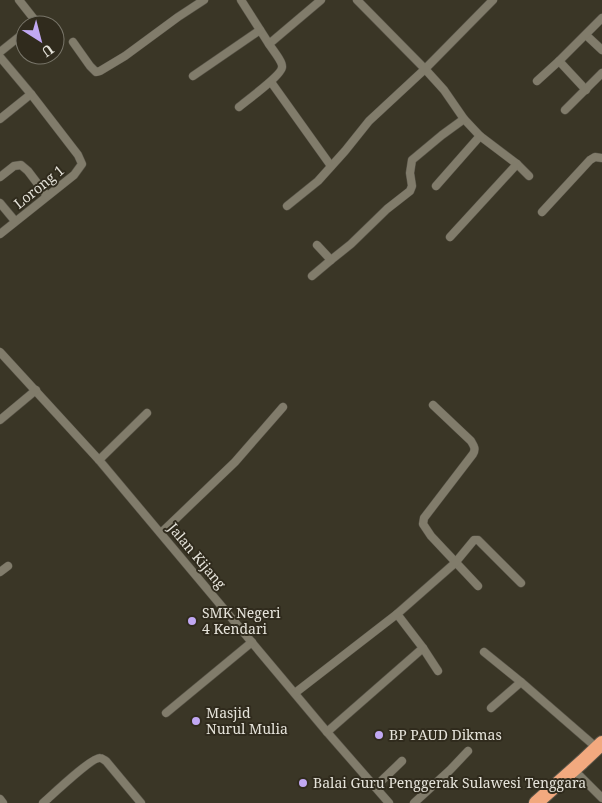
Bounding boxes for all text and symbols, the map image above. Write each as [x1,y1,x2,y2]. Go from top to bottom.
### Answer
north arrow [15,15,65,65]
text: U [38,40,58,62]
street label: Lorong 1 [10,161,68,213]
street label: Jalan Kijang [164,518,231,593]
place label: SMK Negeri 4 Kendari [202,603,281,638]
marker: SMK Negeri 4 Kendari [186,615,198,627]
place label: Masjid Nurul Mulia [206,703,288,738]
marker: Masjid Nurul Mulia [190,715,202,727]
place label: BP PAUD Dikmas [389,725,502,744]
marker: BP PAUD Dikmas [373,729,385,741]
place label: Balai Guru Penggerak Sulawesi Tenggara [313,773,586,792]
marker: Balai Guru Penggerak Sulawesi Tenggara [297,777,309,789]

